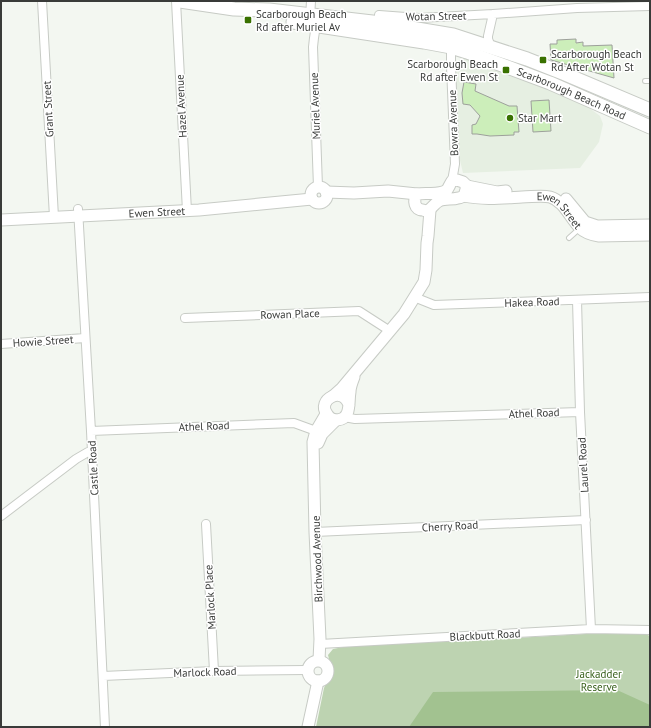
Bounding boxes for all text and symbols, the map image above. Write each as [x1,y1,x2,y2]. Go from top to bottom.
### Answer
place label: Scarborough Beach Rd after Muriel Av [256,7,347,34]
street label: Wotan Street [405,8,467,24]
marker: Scarborough Beach Rd after Muriel Av [243,15,253,25]
place label: Scarborough Beach Rd After Wotan St [551,47,642,74]
marker: Scarborough Beach Rd After Wotan St [538,55,548,65]
place label: Scarborough Beach Rd after Ewen St [407,57,498,84]
street label: Scarborough Beach Road [515,64,628,123]
marker: Scarborough Beach Rd after Ewen St [501,65,511,75]
street label: Muriel Avenue [307,72,323,140]
street label: Hazel Avenue [172,74,190,138]
street label: Grant Street [40,80,56,138]
street label: Bowra Avenue [445,89,461,156]
place label: Star Mart [518,111,562,125]
marker: Star Mart [505,113,515,123]
street label: Ewen Street [536,189,585,232]
street label: Ewen Street [128,204,186,221]
street label: Hakea Road [504,294,560,310]
street label: Rowan Place [260,306,320,322]
street label: Howie Street [12,332,74,350]
street label: Athel Road [508,405,560,421]
street label: Athel Road [178,418,230,434]
street label: Laurel Road [575,437,591,493]
street label: Castle Road [85,440,101,496]
street label: Birchwood Avenue [308,515,326,603]
street label: Cherry Road [422,518,479,534]
street label: Marlock Place [201,564,219,630]
street label: Blackbutt Road [449,626,521,644]
street label: Marlock Road [173,664,237,680]
park label: Jackadder Reserve [575,667,622,694]

